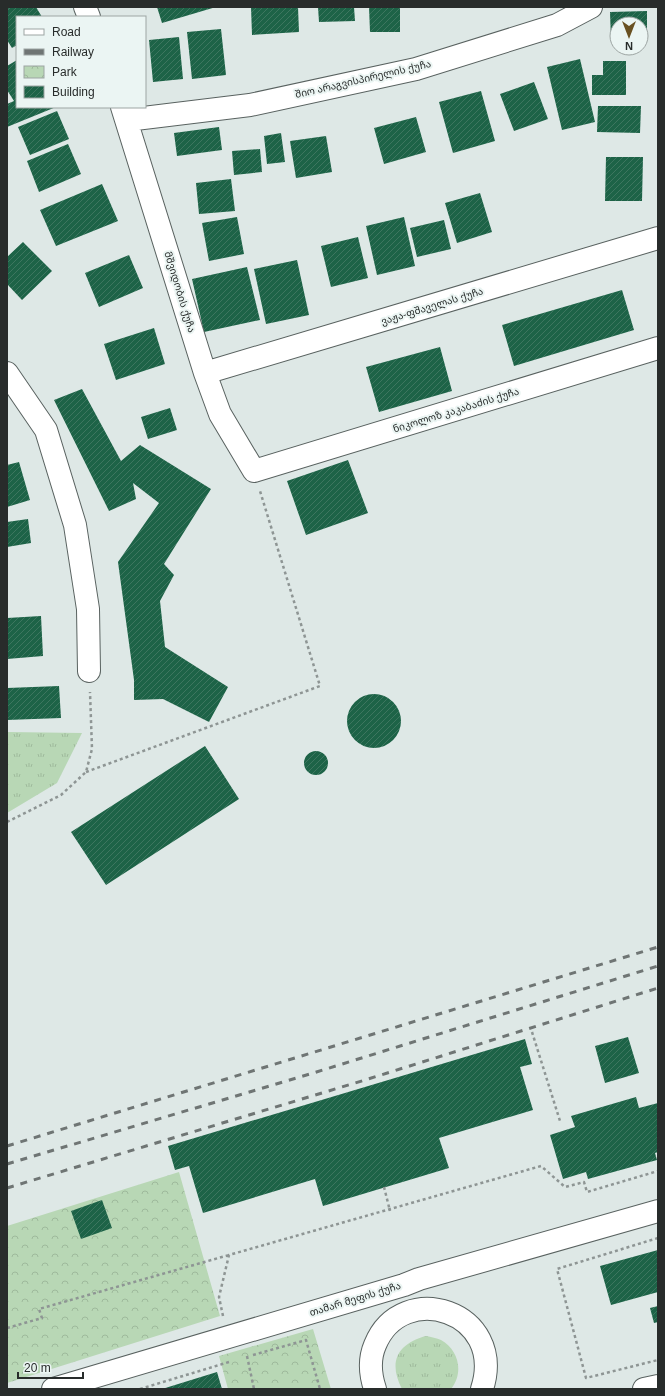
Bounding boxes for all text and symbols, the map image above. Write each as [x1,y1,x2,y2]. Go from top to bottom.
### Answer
legend [16,16,146,108]
north arrow [609,16,649,56]
text: Road [52,25,81,39]
text: N [625,40,633,52]
text: Railway [52,45,94,59]
street label: შიო არაგვისპირელის ქუჩა [294,58,432,101]
text: Park [52,65,78,79]
text: Building [52,85,95,99]
street label: მშვიდობის ქუჩა [161,250,198,334]
street label: ვაჟა-ფშაველას ქუჩა [380,285,485,328]
street label: ნიკოლოზ კაკაბაძის ქუჩა [392,386,521,435]
street label: თამარ მეფის ქუჩა [308,1280,402,1319]
scale bar [18,1354,83,1380]
text: 20 m [24,1361,51,1375]

